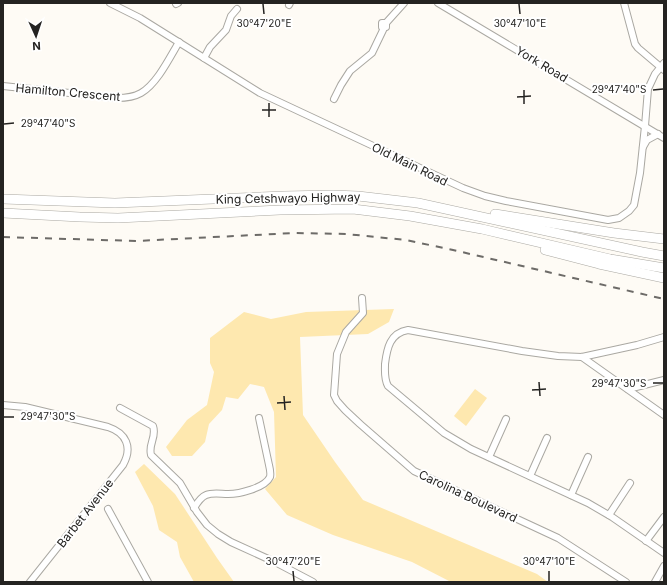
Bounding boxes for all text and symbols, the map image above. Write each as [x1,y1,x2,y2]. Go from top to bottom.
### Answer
north arrow [16,16,56,56]
text: 30°47'20"E [237,17,291,29]
text: 30°47'10"E [494,17,546,29]
text: N [32,39,41,53]
street label: York Road [513,43,571,85]
street label: Hamilton Crescent [15,80,121,104]
text: 29°47'40"S [592,83,646,95]
text: 29°47'40"S [21,117,75,129]
street label: Old Main Road [370,139,450,189]
street label: King Cetshwayo Highway [215,189,361,207]
text: 29°47'30"S [591,377,647,389]
text: 29°47'30"S [20,410,76,422]
street label: Carolina Boulevard [416,467,520,525]
street label: Barbet Avenue [54,476,116,550]
text: 30°47'20"E [266,555,320,567]
text: 30°47'10"E [523,555,575,567]

